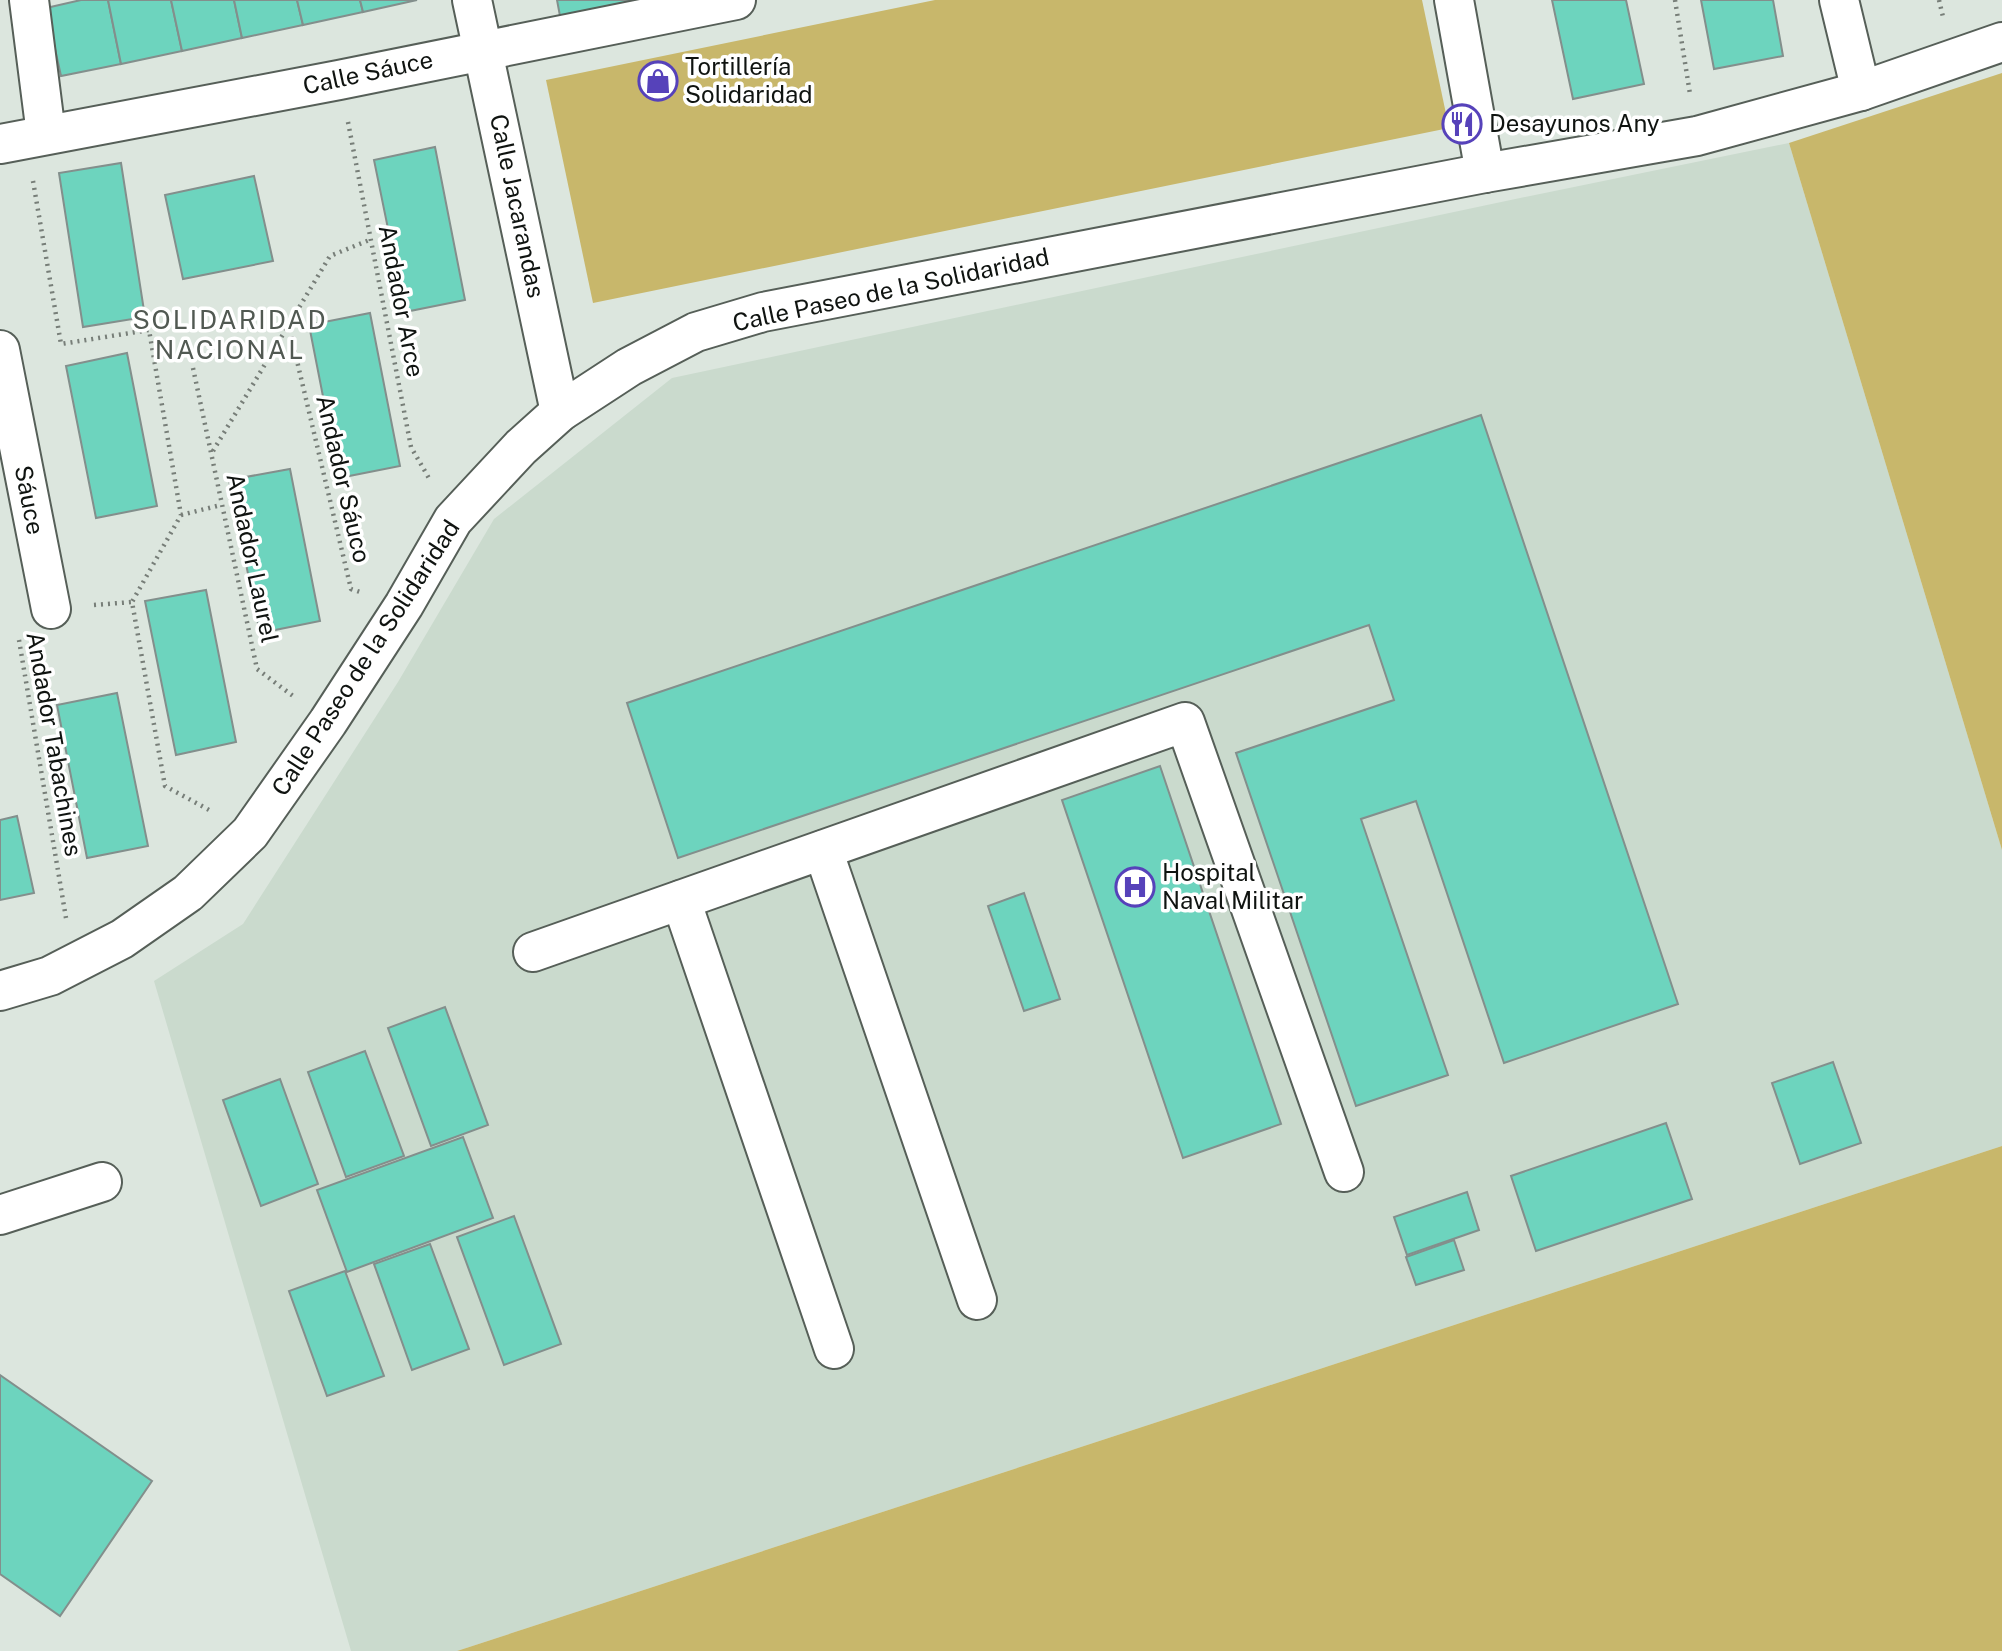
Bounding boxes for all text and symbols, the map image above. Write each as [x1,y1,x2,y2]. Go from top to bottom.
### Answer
street label: Calle Sáuce [300,45,435,99]
place label: Tortillería Solidaridad [685,52,813,108]
shop icon: Tortillería Solidaridad [637,60,679,102]
restaurant icon: Desayunos Any [1441,103,1483,145]
place label: Desayunos Any [1489,109,1660,137]
street label: Calle Jacarandas [485,111,551,300]
street label: Andador Arce [374,222,430,379]
street label: Calle Paseo de la Solidaridad [730,242,1052,336]
district label: SOLIDARIDAD NACIONAL [132,304,328,365]
street label: Andador Sáuco [311,392,377,565]
street label: Sáuce [10,463,50,537]
street label: Andador Laurel [221,471,285,645]
street label: Calle Paseo de la Solidaridad [266,514,465,800]
street label: Andador Tabachines [21,629,89,858]
place label: Hospital Naval Militar [1162,858,1303,914]
hospital icon: Hospital Naval Militar [1114,866,1156,908]

